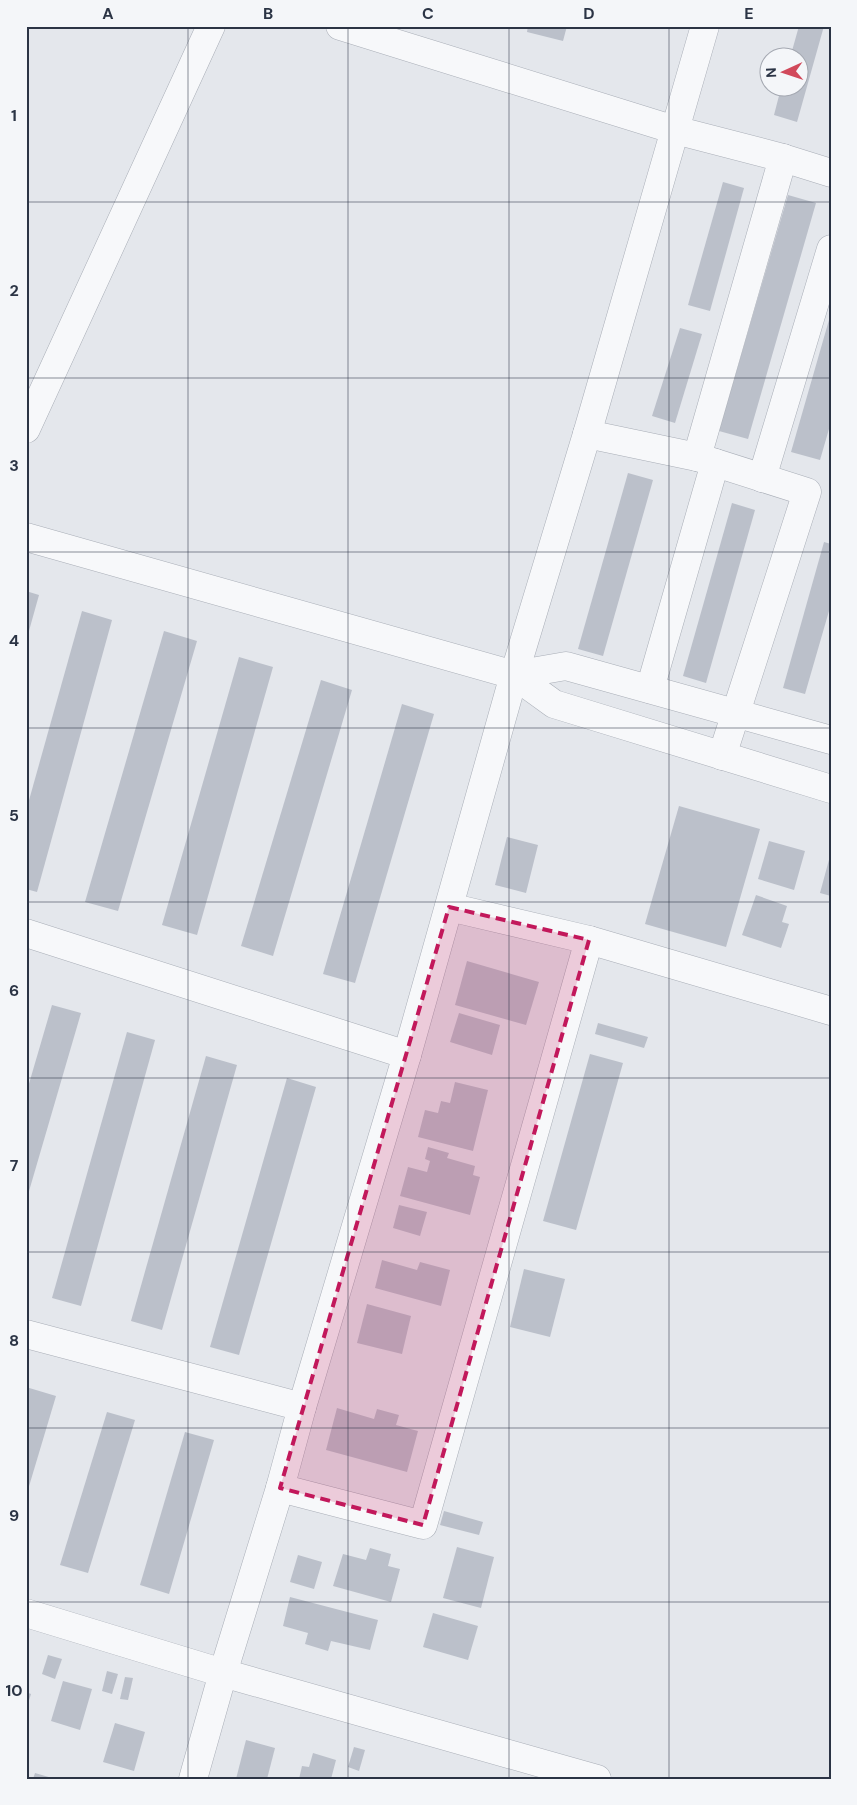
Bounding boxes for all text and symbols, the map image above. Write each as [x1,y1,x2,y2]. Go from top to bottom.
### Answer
text: A [102,3,114,24]
text: B [263,3,273,24]
text: C [422,3,434,24]
text: D [583,3,595,24]
text: E [744,3,754,24]
north arrow [760,48,810,98]
text: N [762,67,780,78]
text: 1 [11,105,17,126]
text: 2 [9,280,19,301]
text: 3 [9,455,19,476]
text: 4 [9,630,19,651]
text: 5 [9,805,19,826]
text: 6 [9,980,19,1001]
text: 7 [10,1155,19,1176]
text: 8 [9,1330,19,1351]
text: 9 [9,1505,19,1526]
text: 10 [5,1680,23,1701]

